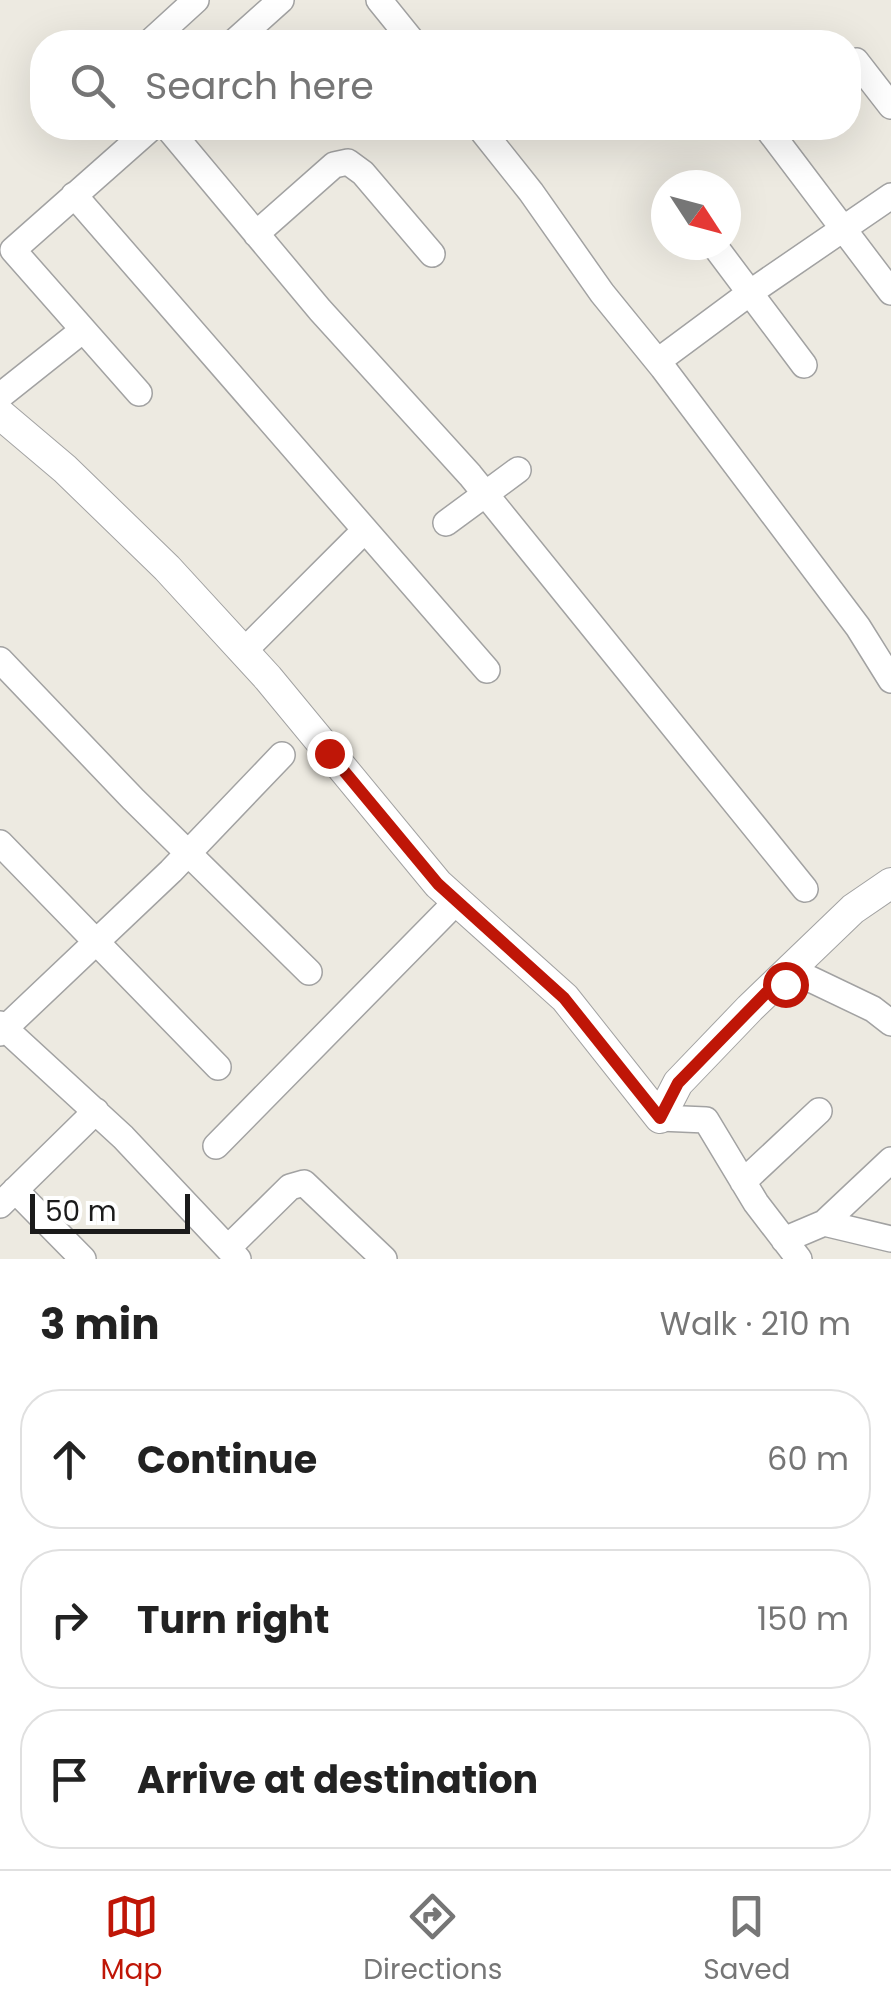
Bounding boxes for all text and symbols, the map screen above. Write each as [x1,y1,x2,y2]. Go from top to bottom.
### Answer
search box [30,30,861,140]
icon: search [65,58,120,113]
text: Search here [145,59,374,112]
north arrow [651,170,741,260]
route end [307,731,353,777]
route start [763,962,809,1008]
scale bar [30,1189,190,1234]
text: 50 m [45,1192,116,1231]
text: 3 min [40,1295,160,1354]
text: Walk · 210 m [660,1301,851,1346]
icon: ahead [42,1432,97,1487]
text: Continue [137,1433,317,1486]
text: 60 m [767,1436,849,1481]
icon: right [42,1592,97,1647]
text: Turn right [137,1593,329,1646]
text: 150 m [757,1596,849,1641]
icon: arrive [42,1752,97,1807]
text: Arrive at destination [137,1753,538,1806]
tab: Map [100,1889,162,1991]
tab: Directions [363,1889,502,1991]
tab: Saved [703,1889,791,1991]

